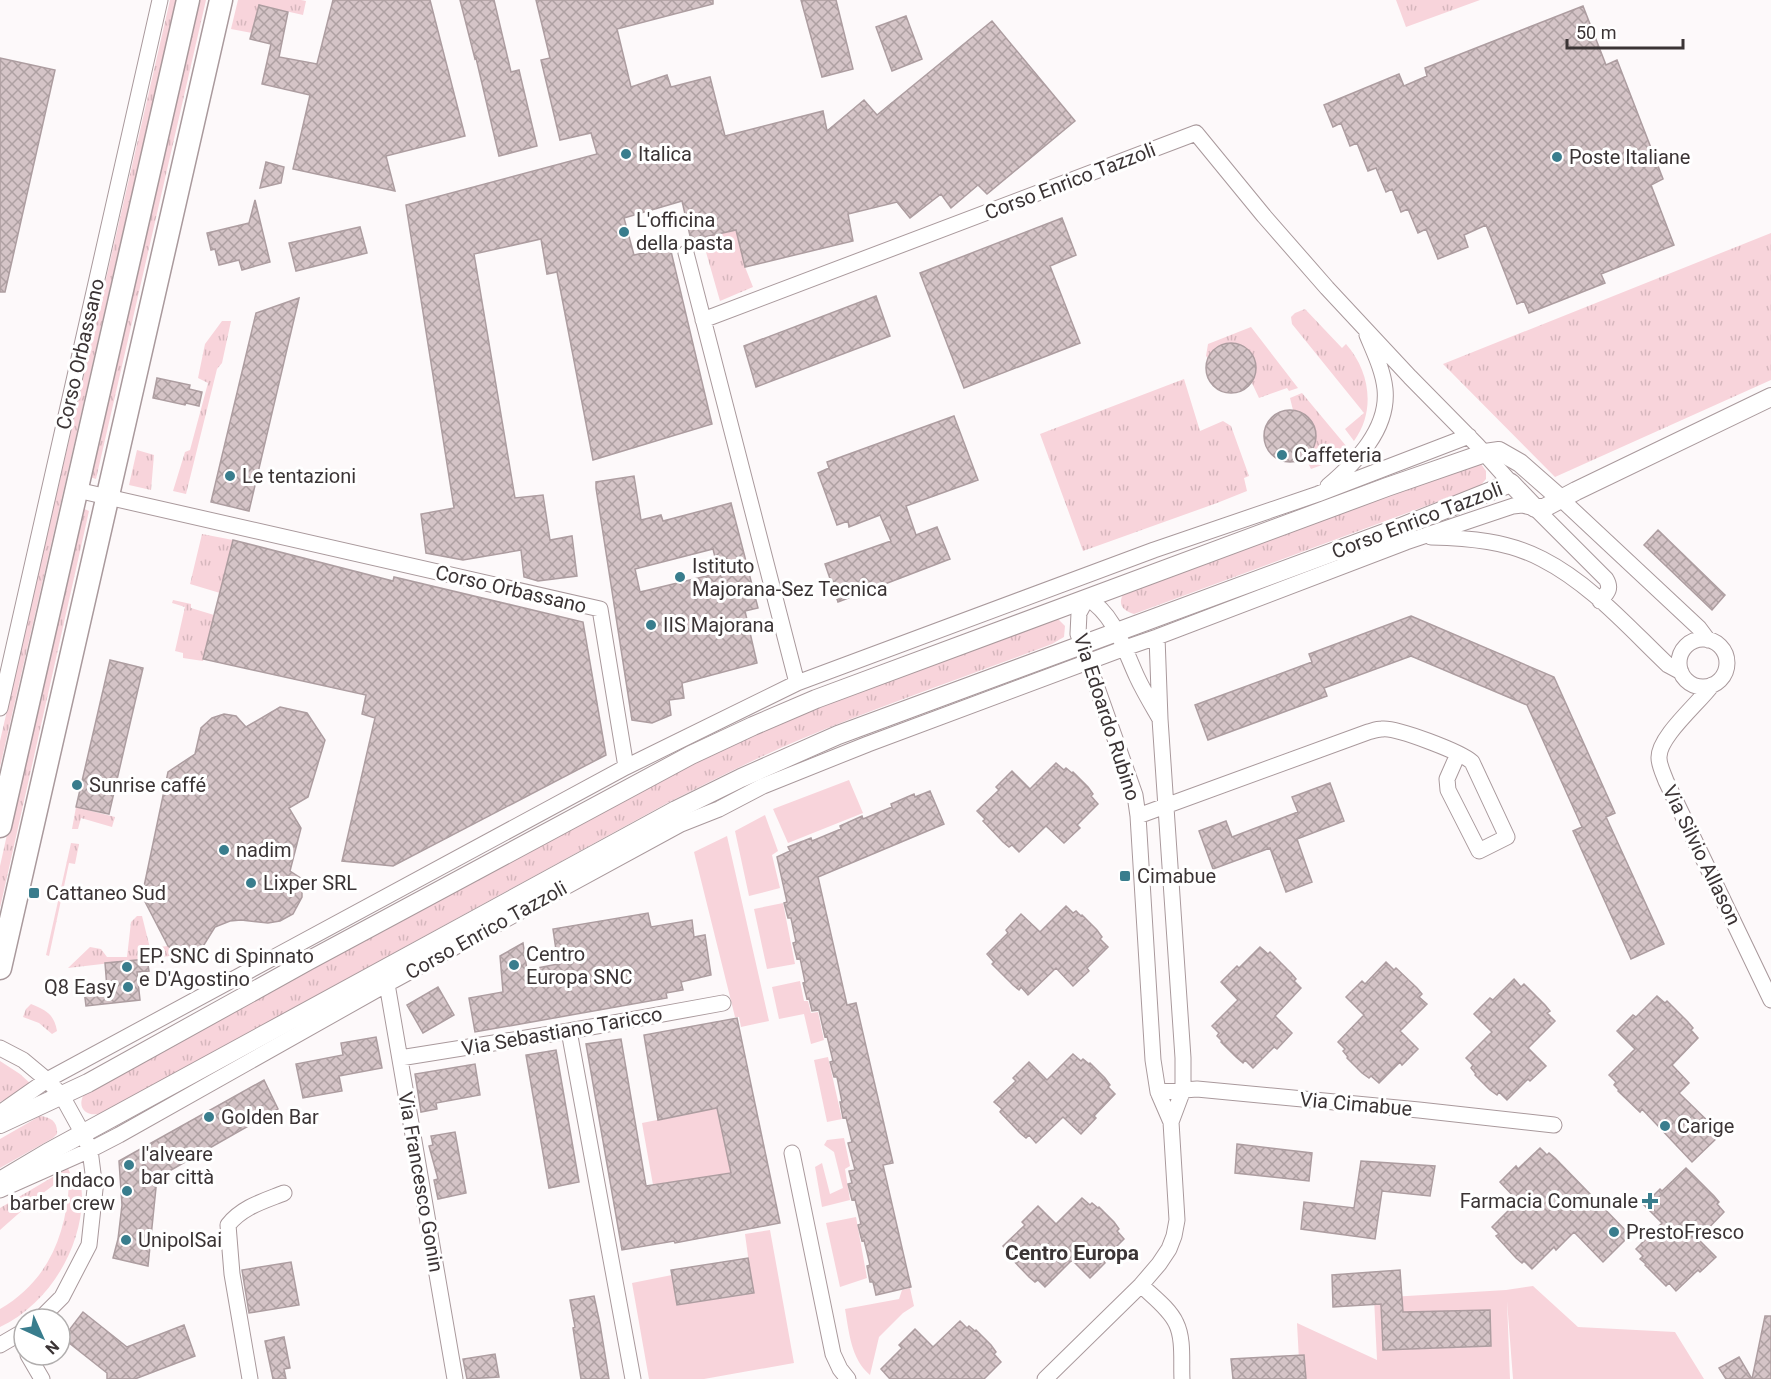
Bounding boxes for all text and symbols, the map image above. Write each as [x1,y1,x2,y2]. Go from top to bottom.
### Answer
scale bar [1567,12,1682,50]
text: 50 m [1576,22,1616,43]
street label: Corso Enrico Tazzoli [981,137,1159,225]
place label: Italica [638,142,692,166]
place label: Poste Italiane [1569,145,1690,169]
marker: Italica [619,147,633,161]
marker: Poste Italiane [1550,150,1564,164]
place label: L'officina della pasta [636,208,733,255]
marker: L'officina della pasta [617,225,631,239]
street label: Corso Orbassano [51,276,109,432]
place label: Caffeteria [1294,443,1382,467]
marker: Caffeteria [1275,448,1289,462]
place label: Le tentazioni [242,464,356,488]
marker: Le tentazioni [223,469,237,483]
street label: Corso Enrico Tazzoli [1328,476,1506,564]
place label: Istituto Majorana-Sez Tecnica [692,554,888,601]
street label: Corso Orbassano [433,560,589,618]
marker: Istituto Majorana-Sez Tecnica [673,570,687,584]
place label: IIS Majorana [663,613,774,637]
marker: IIS Majorana [644,618,658,632]
street label: Via Edoardo Rubino [1069,630,1145,804]
place label: Sunrise caffé [89,773,206,797]
marker: Sunrise caffé [70,778,84,792]
street label: Via Silvio Allason [1658,781,1746,929]
place label: nadim [236,838,292,862]
marker: nadim [217,843,231,857]
place label: Cimabue [1137,864,1216,888]
marker: Cimabue [1118,869,1132,883]
place label: Lixper SRL [263,871,357,895]
marker: Lixper SRL [244,876,258,890]
street label: Corso Enrico Tazzoli [401,876,571,984]
place label: Cattaneo Sud [46,881,166,905]
marker: Cattaneo Sud [27,886,41,900]
place label: Centro Europa SNC [526,942,632,989]
place label: EP. SNC di Spinnato e D'Agostino [139,944,314,991]
marker: Centro Europa SNC [507,958,521,972]
marker: EP. SNC di Spinnato e D'Agostino [120,960,134,974]
place label: Q8 Easy [44,975,117,999]
marker: Q8 Easy [121,980,135,994]
street label: Via Sebastiano Taricco [460,1002,664,1060]
street label: Via Cimabue [1299,1087,1413,1121]
street label: Via Francesco Gonin [393,1090,449,1274]
place label: Golden Bar [221,1105,319,1129]
marker: Golden Bar [202,1110,216,1124]
place label: Carige [1677,1114,1734,1138]
marker: Carige [1658,1119,1672,1133]
place label: l'alveare bar città [141,1142,214,1189]
marker: l'alveare bar città [122,1158,136,1172]
place label: Indaco barber crew [10,1168,115,1215]
marker: Indaco barber crew [120,1184,134,1198]
place label: Farmacia Comunale [1460,1189,1638,1213]
marker: Farmacia Comunale [1643,1194,1657,1208]
place label: PrestoFresco [1626,1220,1744,1244]
marker: PrestoFresco [1607,1225,1621,1239]
place label: UnipolSai [138,1228,222,1252]
marker: UnipolSai [119,1233,133,1247]
district label: Centro Europa [1005,1241,1139,1265]
north arrow [12,1307,72,1367]
text: N [42,1337,63,1358]

